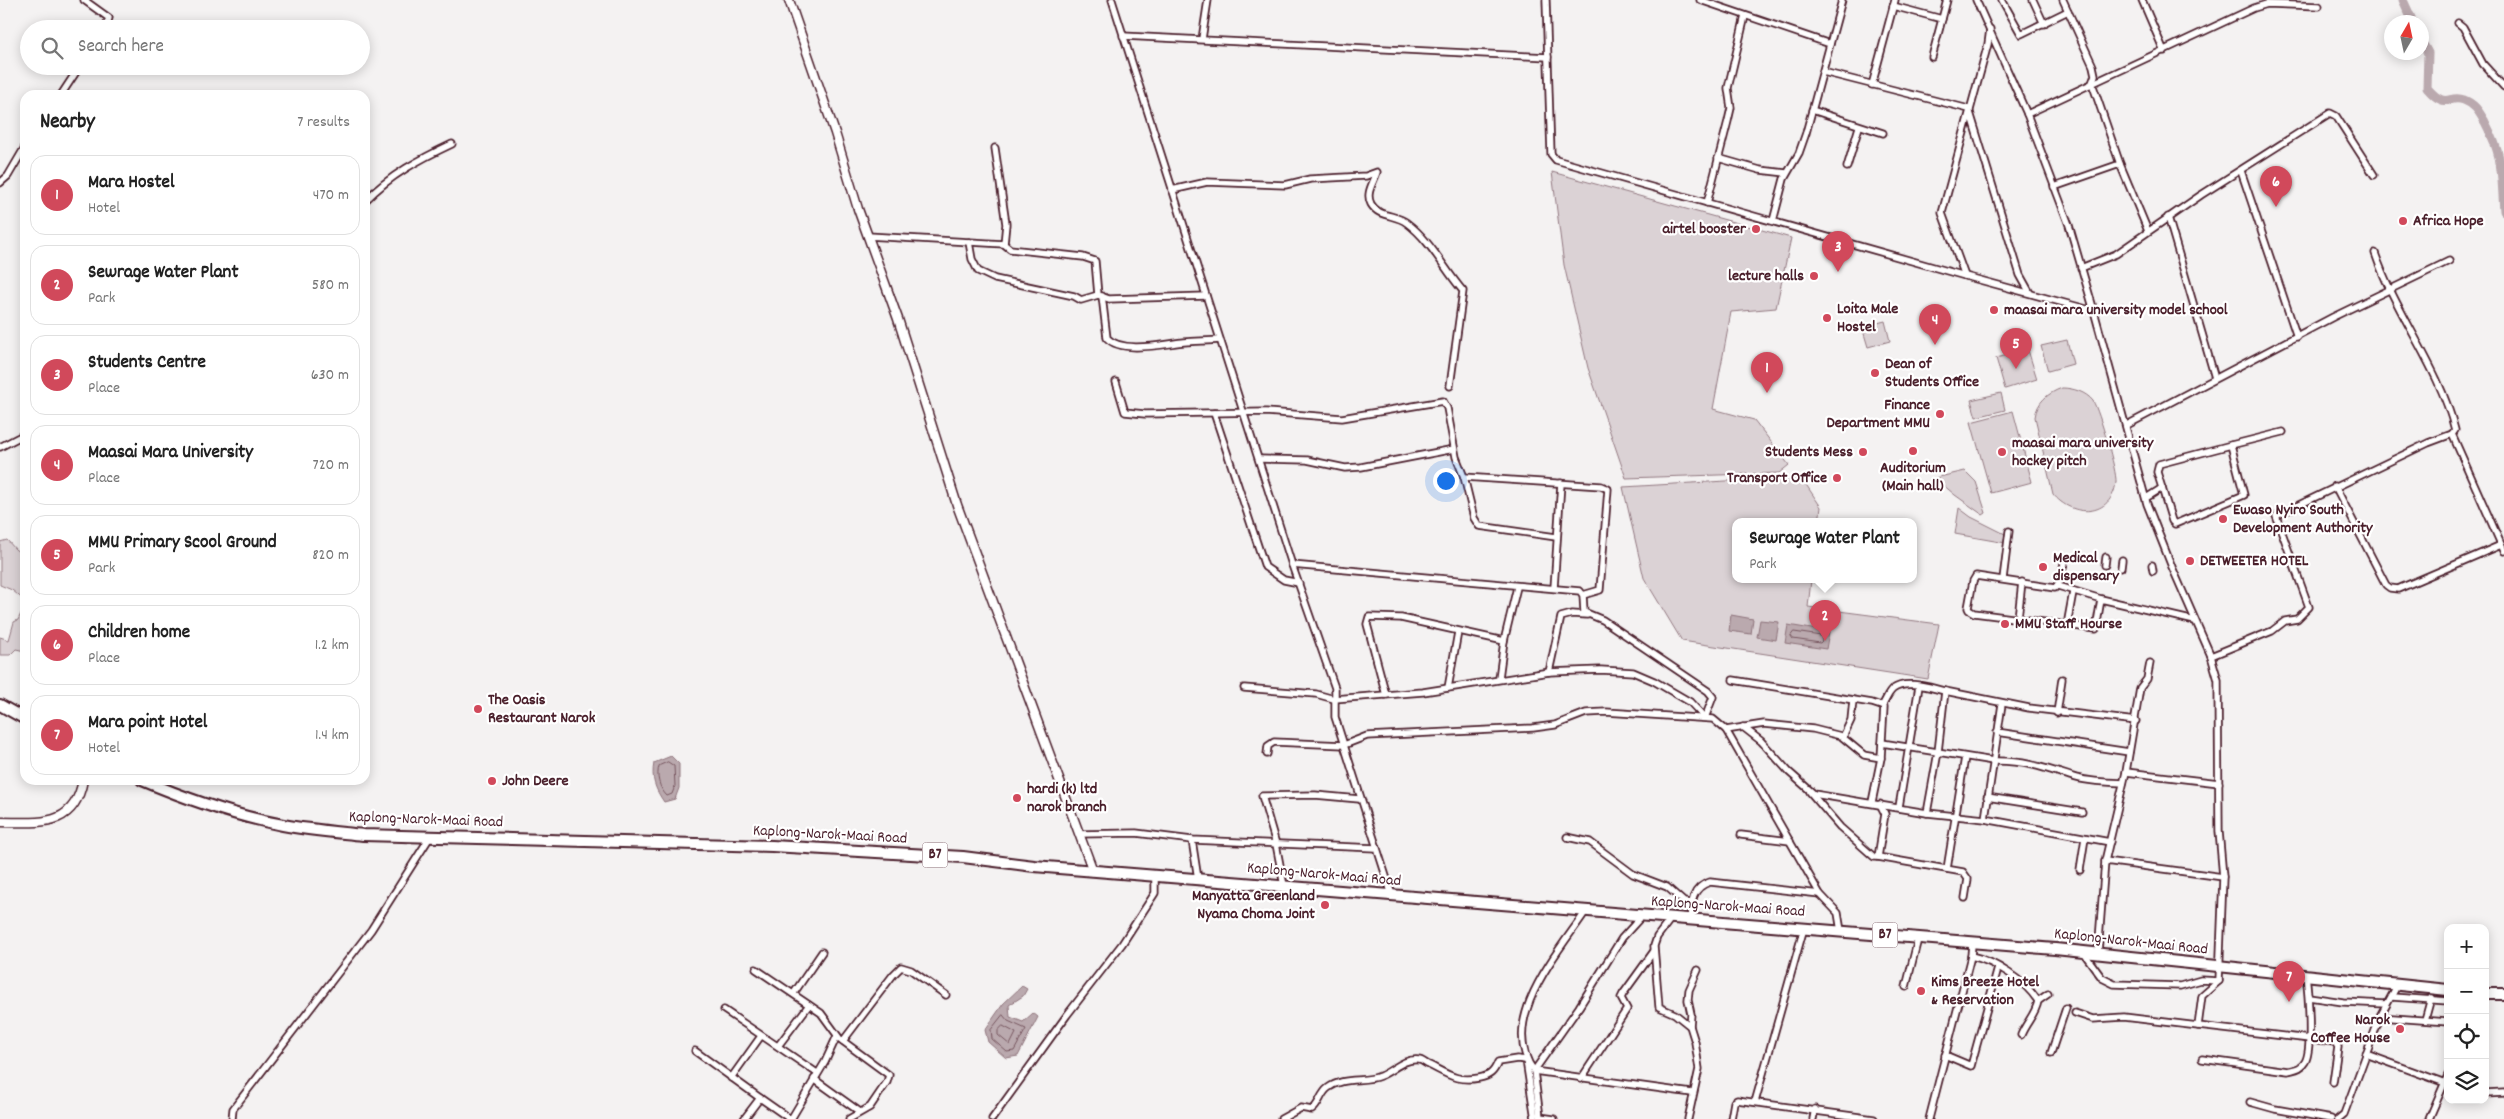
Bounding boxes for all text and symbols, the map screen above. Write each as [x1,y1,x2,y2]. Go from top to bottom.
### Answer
north arrow [2384,15,2429,60]
search box [20,20,370,75]
icon: search [38,34,66,62]
text: Search here [78,34,164,61]
text: Nearby [40,108,95,138]
text: 7 results [297,111,350,134]
pin: 6 [2260,166,2292,207]
text: Mara Hostel [88,170,174,197]
text: 1 [55,184,59,207]
text: 470 m [313,184,349,207]
text: Hotel [88,197,120,220]
place label: Africa Hope [2413,210,2484,233]
marker: Africa Hope [2397,215,2409,227]
place label: airtel booster [1662,218,1747,241]
marker: airtel booster [1750,223,1762,235]
pin: 3 [1822,231,1854,272]
text: Sewrage Water Plant [88,260,238,287]
place label: lecture halls [1728,265,1804,288]
marker: lecture halls [1808,270,1820,282]
text: 2 [54,274,61,297]
text: 580 m [312,274,349,297]
text: Park [88,287,115,310]
place label: Loita Male Hostel [1837,298,1898,339]
place label: maasai mara university model school [2004,299,2228,322]
pin: 4 [1919,304,1951,345]
marker: maasai mara university model school [1988,304,2000,316]
marker: Loita Male Hostel [1821,312,1833,324]
pin: 5 [2000,328,2032,369]
text: Students Centre [88,350,206,377]
pin: 1 [1751,352,1783,393]
place label: Dean of Students Office [1885,353,1979,394]
text: 3 [53,364,61,387]
text: 630 m [311,364,349,387]
marker: Dean of Students Office [1869,367,1881,379]
text: Place [88,377,120,400]
place label: Finance Department MMU [1827,394,1930,435]
marker: Finance Department MMU [1934,408,1946,420]
place label: maasai mara university hockey pitch [2012,432,2155,473]
text: Maasai Mara University [88,440,253,467]
place label: Students Mess [1765,441,1853,464]
marker: Auditorium (Main hall) [1907,445,1919,457]
marker: Students Mess [1857,446,1869,458]
marker: maasai mara university hockey pitch [1996,446,2008,458]
text: 4 [54,454,60,477]
text: 720 m [313,454,349,477]
place label: Auditorium (Main hall) [1880,457,1946,498]
text: Place [88,467,120,490]
place label: Transport Office [1727,467,1827,490]
your location [1433,468,1459,494]
marker: Transport Office [1831,472,1843,484]
place label: Ewaso Nyiro South Development Authority [2233,499,2374,540]
marker: Ewaso Nyiro South Development Authority [2217,513,2229,525]
popup [1732,518,1917,583]
text: Sewrage Water Plant [1749,526,1900,553]
text: MMU Primary Scool Ground [88,530,277,557]
text: 5 [53,544,61,567]
text: 820 m [312,544,349,567]
place label: Medical dispensary [2053,547,2120,588]
place label: DETWEETER HOTEL [2200,550,2309,573]
text: Park [1749,553,1777,576]
marker: DETWEETER HOTEL [2184,555,2196,567]
text: Park [88,557,115,580]
marker: Medical dispensary [2037,561,2049,573]
pin: 2 [1809,600,1841,641]
place label: MMU Staff Hourse [2015,613,2122,636]
marker: MMU Staff Hourse [1999,618,2011,630]
text: Children home [88,620,190,647]
text: 6 [53,634,61,657]
text: 1.2 km [315,634,349,657]
text: Place [88,647,120,670]
place label: The Oasis Restaurant Narok [488,689,596,730]
marker: The Oasis Restaurant Narok [472,703,484,715]
text: Mara point Hotel [88,710,207,737]
text: 7 [54,724,60,747]
text: 1.4 km [315,724,349,747]
text: Hotel [88,737,120,760]
place label: John Deere [502,770,569,793]
marker: John Deere [486,775,498,787]
place label: hardi (k) ltd narok branch [1027,778,1107,819]
marker: hardi (k) ltd narok branch [1011,792,1023,804]
street label: Kaplong-Narok-Maai Road [348,806,504,834]
street label: Kaplong-Narok-Maai Road [752,819,908,851]
road number: B7 [922,842,948,868]
street label: Kaplong-Narok-Maai Road [1246,857,1402,893]
place label: Manyatta Greenland Nyama Choma Joint [1192,885,1315,926]
street label: Kaplong-Narok-Maai Road [1650,890,1806,924]
marker: Manyatta Greenland Nyama Choma Joint [1319,899,1331,911]
road number: B7 [1872,922,1898,948]
street label: Kaplong-Narok-Maai Road [2053,922,2209,962]
map controls [2444,924,2489,1104]
button: + [2444,924,2489,969]
pin: 7 [2273,961,2305,1002]
button: − [2444,969,2489,1014]
place label: Kims Breeze Hotel & Reservation [1931,971,2039,1012]
marker: Kims Breeze Hotel & Reservation [1915,985,1927,997]
place label: Narok Coffee House [2310,1009,2390,1050]
button: locate [2444,1014,2489,1059]
marker: Narok Coffee House [2394,1023,2406,1035]
button: layers [2444,1059,2489,1104]

